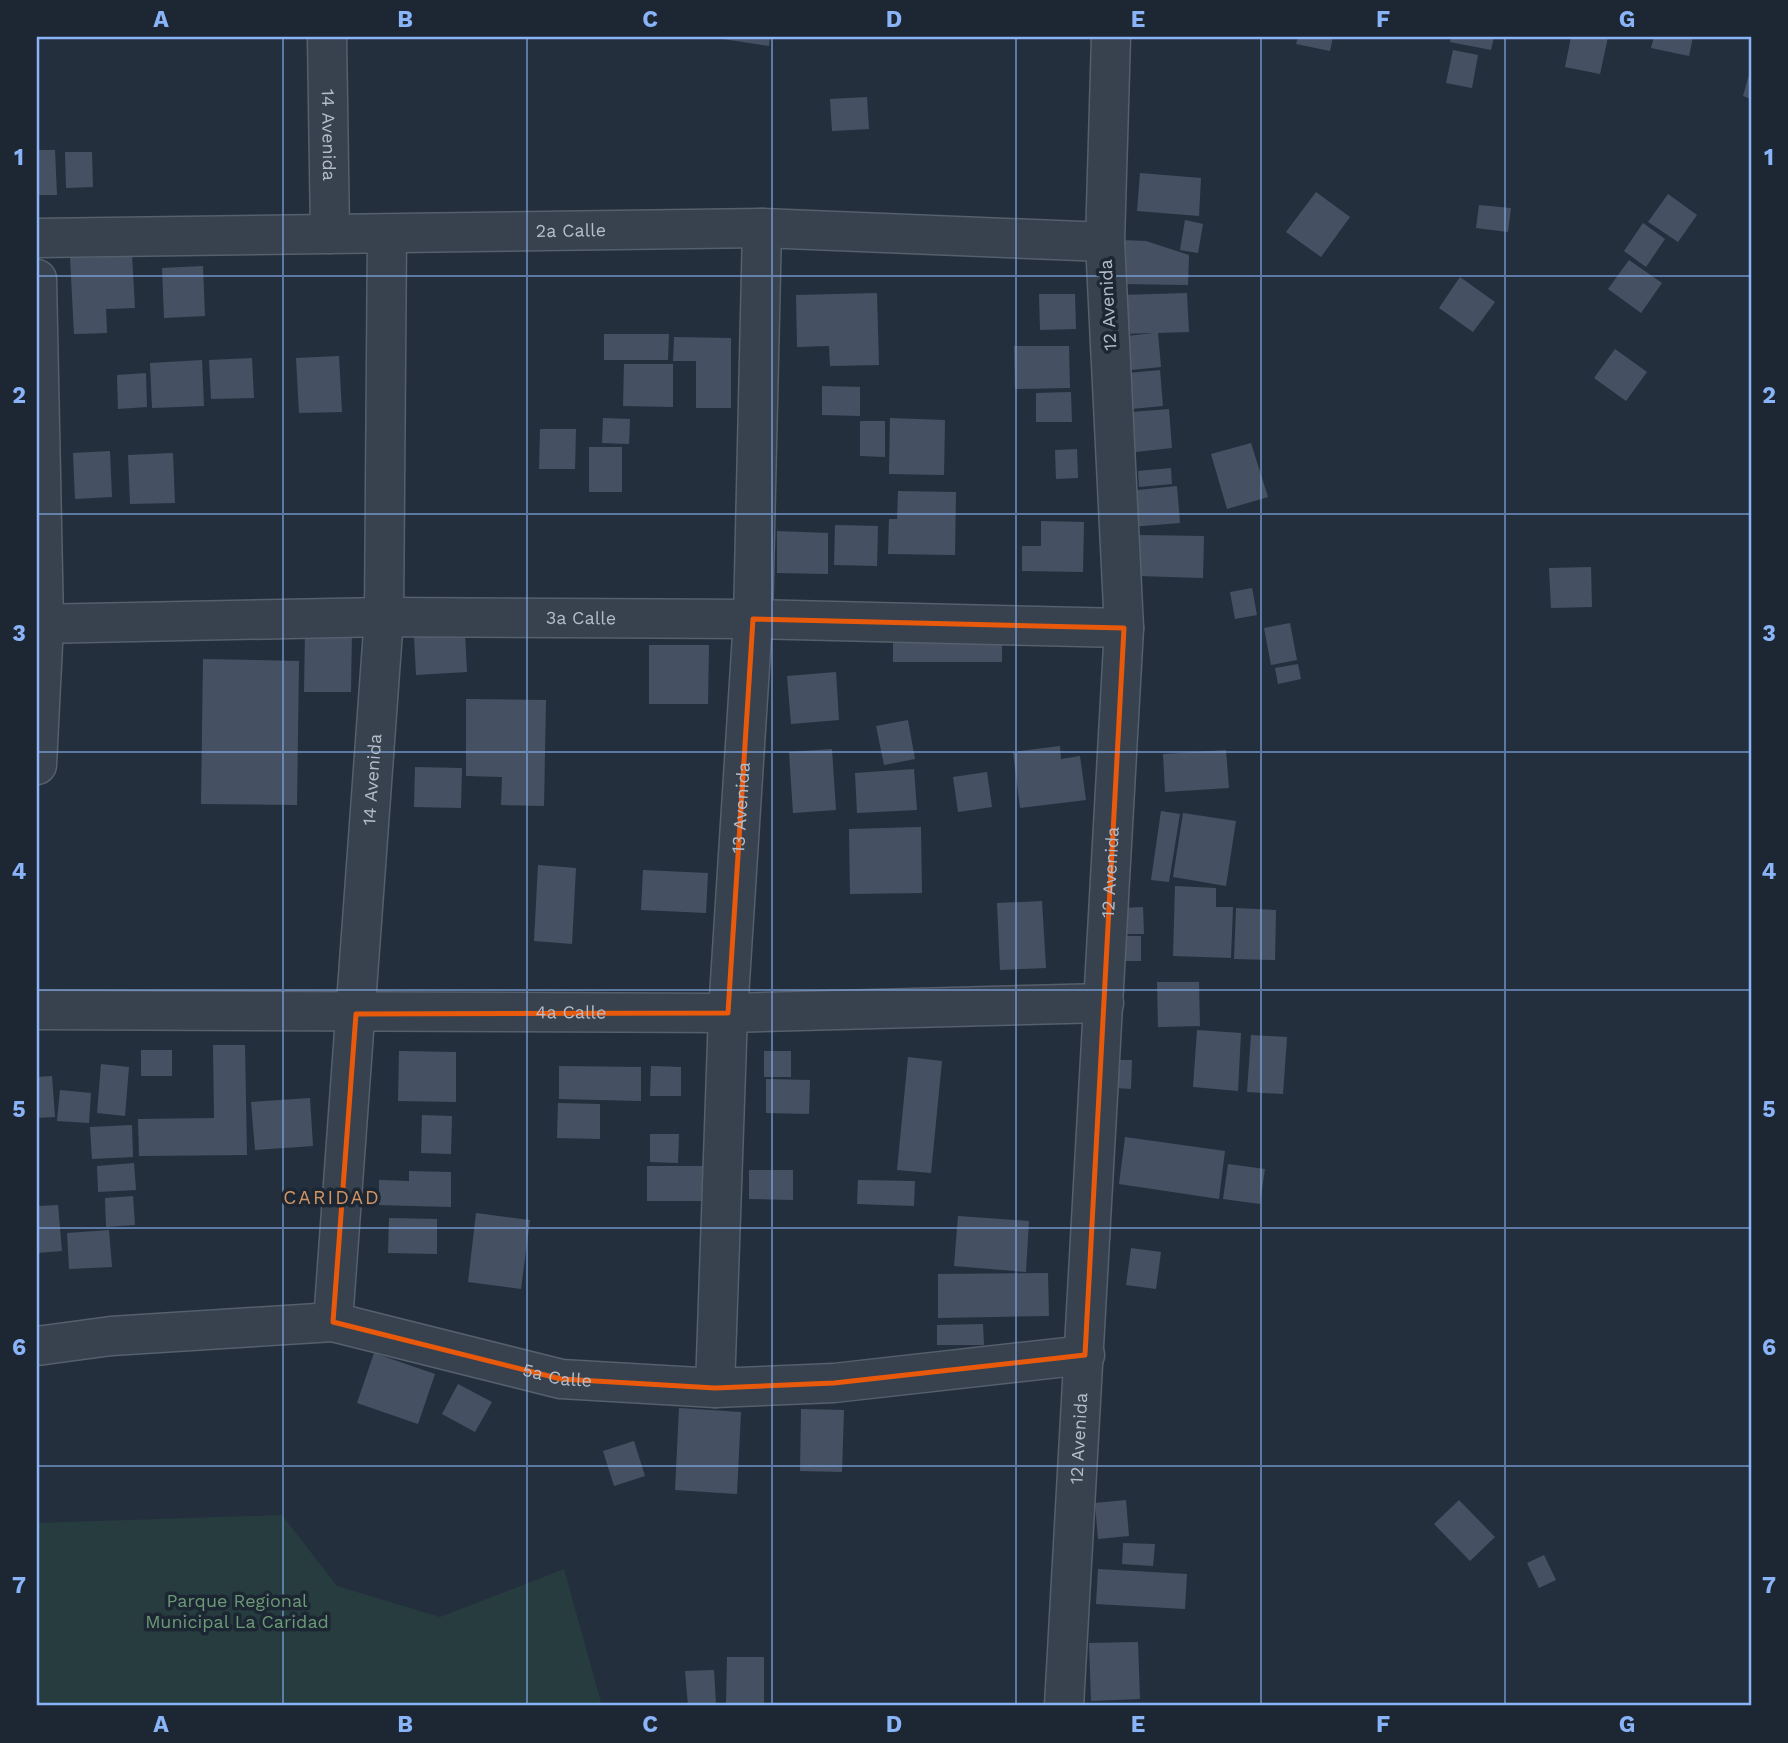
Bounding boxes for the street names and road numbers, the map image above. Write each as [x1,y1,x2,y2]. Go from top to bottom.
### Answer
street label: 14 Avenida [318,89,340,181]
street label: 2a Calle [536,219,606,241]
street label: 12 Avenida [1095,259,1120,351]
street label: 3a Calle [546,607,616,628]
street label: 14 Avenida [358,733,386,826]
street label: 13 Avenida [727,761,754,854]
street label: 12 Avenida [1097,826,1123,919]
street label: 4a Calle [535,1001,606,1022]
street label: 5a Calle [520,1359,593,1391]
street label: 12 Avenida [1065,1392,1091,1485]

